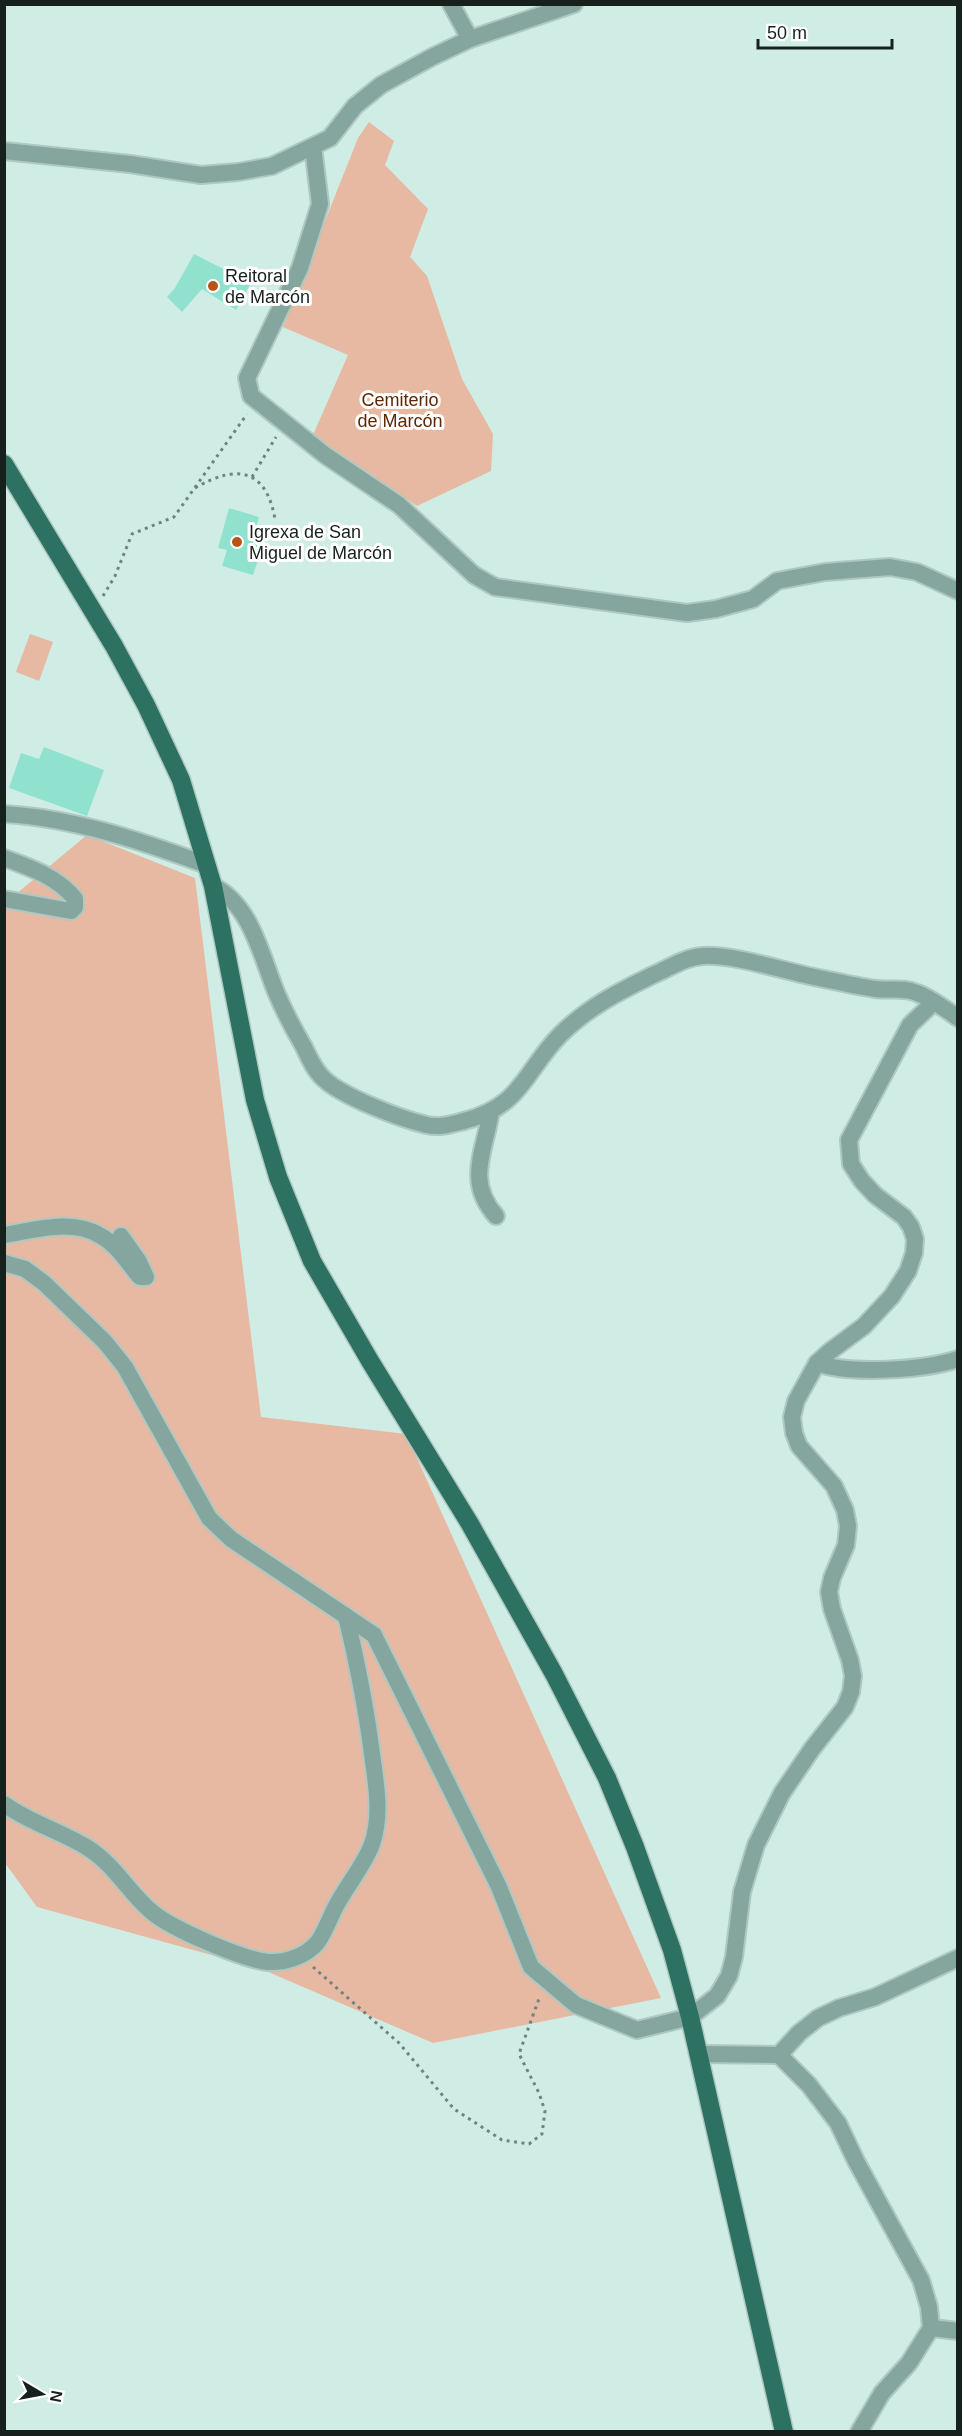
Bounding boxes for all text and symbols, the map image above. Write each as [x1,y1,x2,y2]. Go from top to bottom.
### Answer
scale bar [758,12,892,50]
text: 50 m [767,23,807,43]
place label: Reitoral de Marcón [225,266,310,307]
marker: Reitoral de Marcón [206,279,220,293]
park label: Cemiterio de Marcón [357,390,443,431]
place label: Igrexa de San Miguel de Marcón [249,522,392,563]
marker: Igrexa de San Miguel de Marcón [230,535,244,549]
north arrow [12,2364,72,2424]
text: N [47,2389,66,2404]

